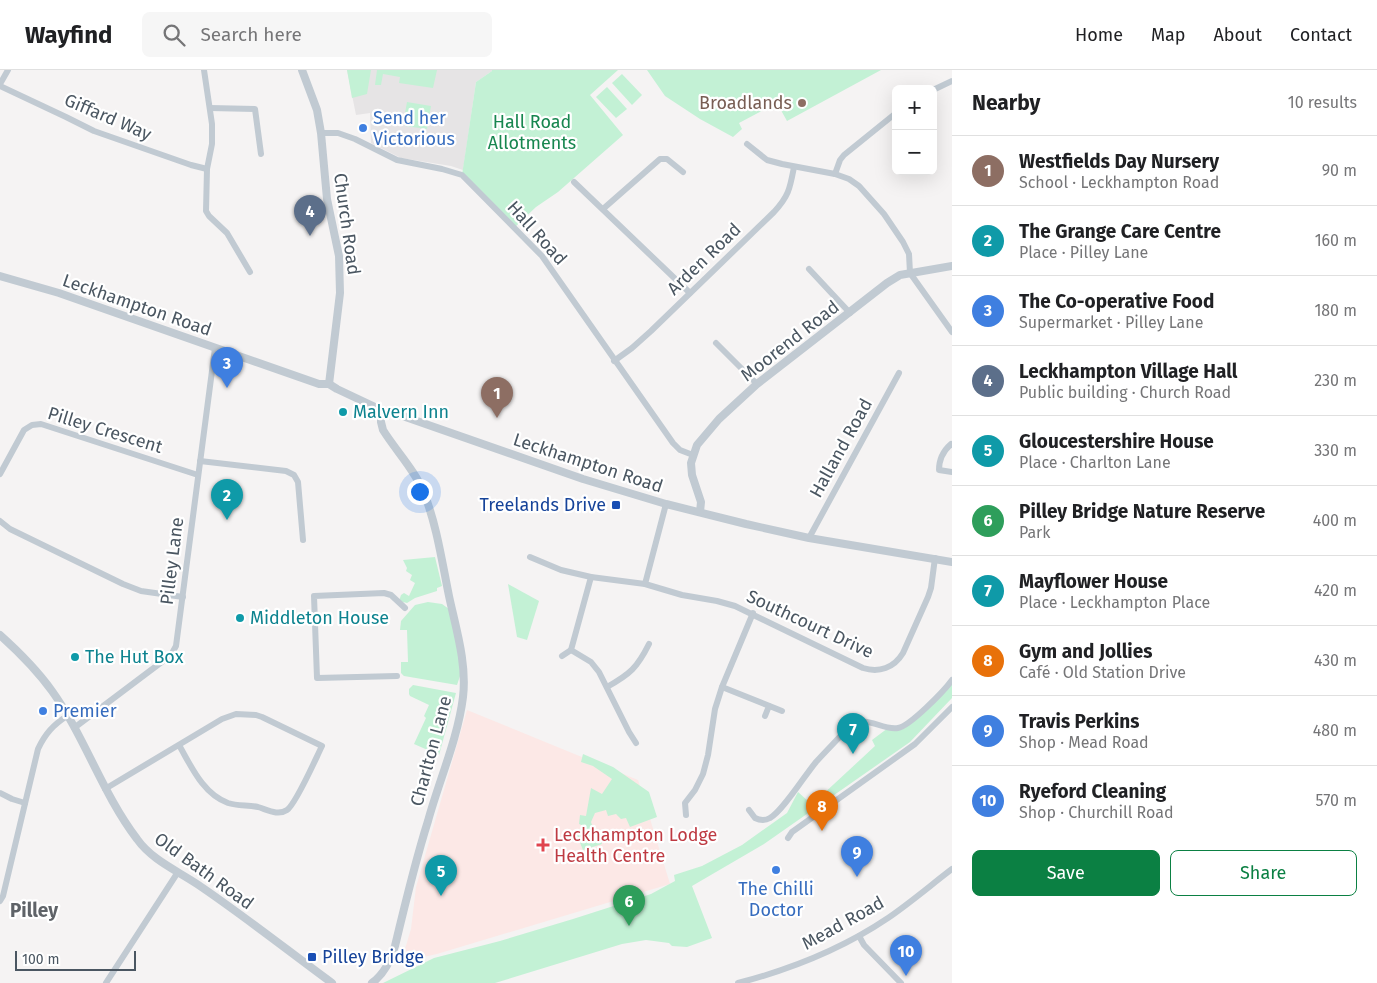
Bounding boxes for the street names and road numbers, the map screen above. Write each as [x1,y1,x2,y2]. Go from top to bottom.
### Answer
street label: Giffard Way [61,89,155,145]
street label: Church Road [329,172,365,276]
street label: Hall Road [502,196,572,270]
street label: Arden Road [663,218,745,300]
street label: Leckhampton Road [60,269,214,341]
street label: Moorend Road [736,296,844,386]
street label: Halland Road [805,395,877,501]
street label: Pilley Crescent [45,402,166,458]
street label: Leckhampton Road [510,428,666,498]
street label: Pilley Lane [156,516,188,606]
street label: Southcourt Drive [743,585,877,663]
street label: Charlton Lane [406,693,456,809]
street label: Old Bath Road [150,828,258,914]
street label: Mead Road [798,891,888,955]

